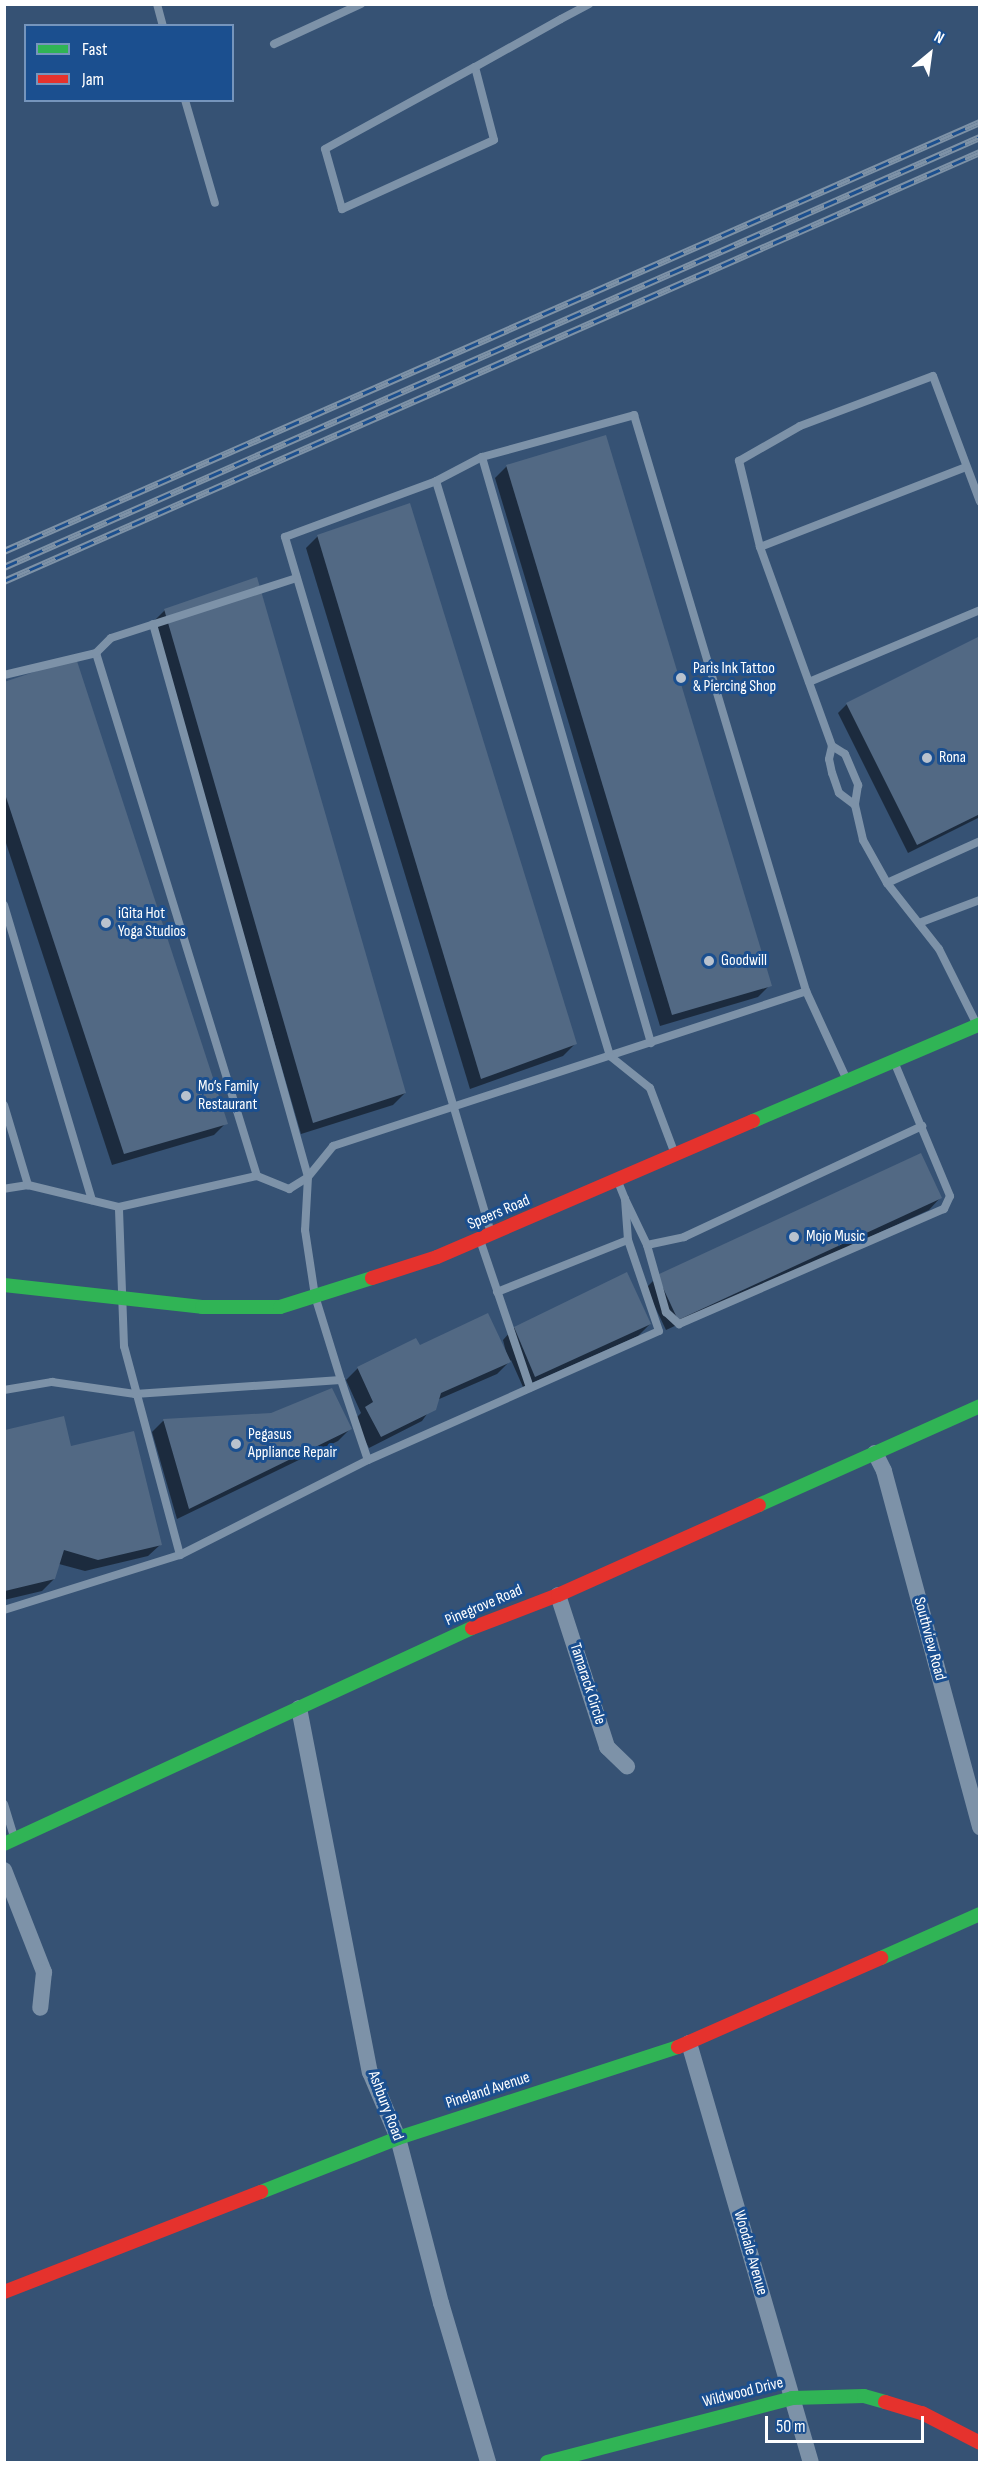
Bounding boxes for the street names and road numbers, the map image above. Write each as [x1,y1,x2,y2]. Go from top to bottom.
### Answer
street label: Speers Road [465,1191,533,1235]
street label: Pinegrove Road [443,1581,525,1631]
street label: Southview Road [909,1595,949,1683]
street label: Tamarack Circle [565,1641,609,1727]
street label: Pineland Avenue [444,2068,532,2114]
street label: Ashbury Road [363,2069,407,2143]
street label: Woodale Avenue [729,2208,771,2298]
street label: Wildwood Drive [701,2374,785,2412]

